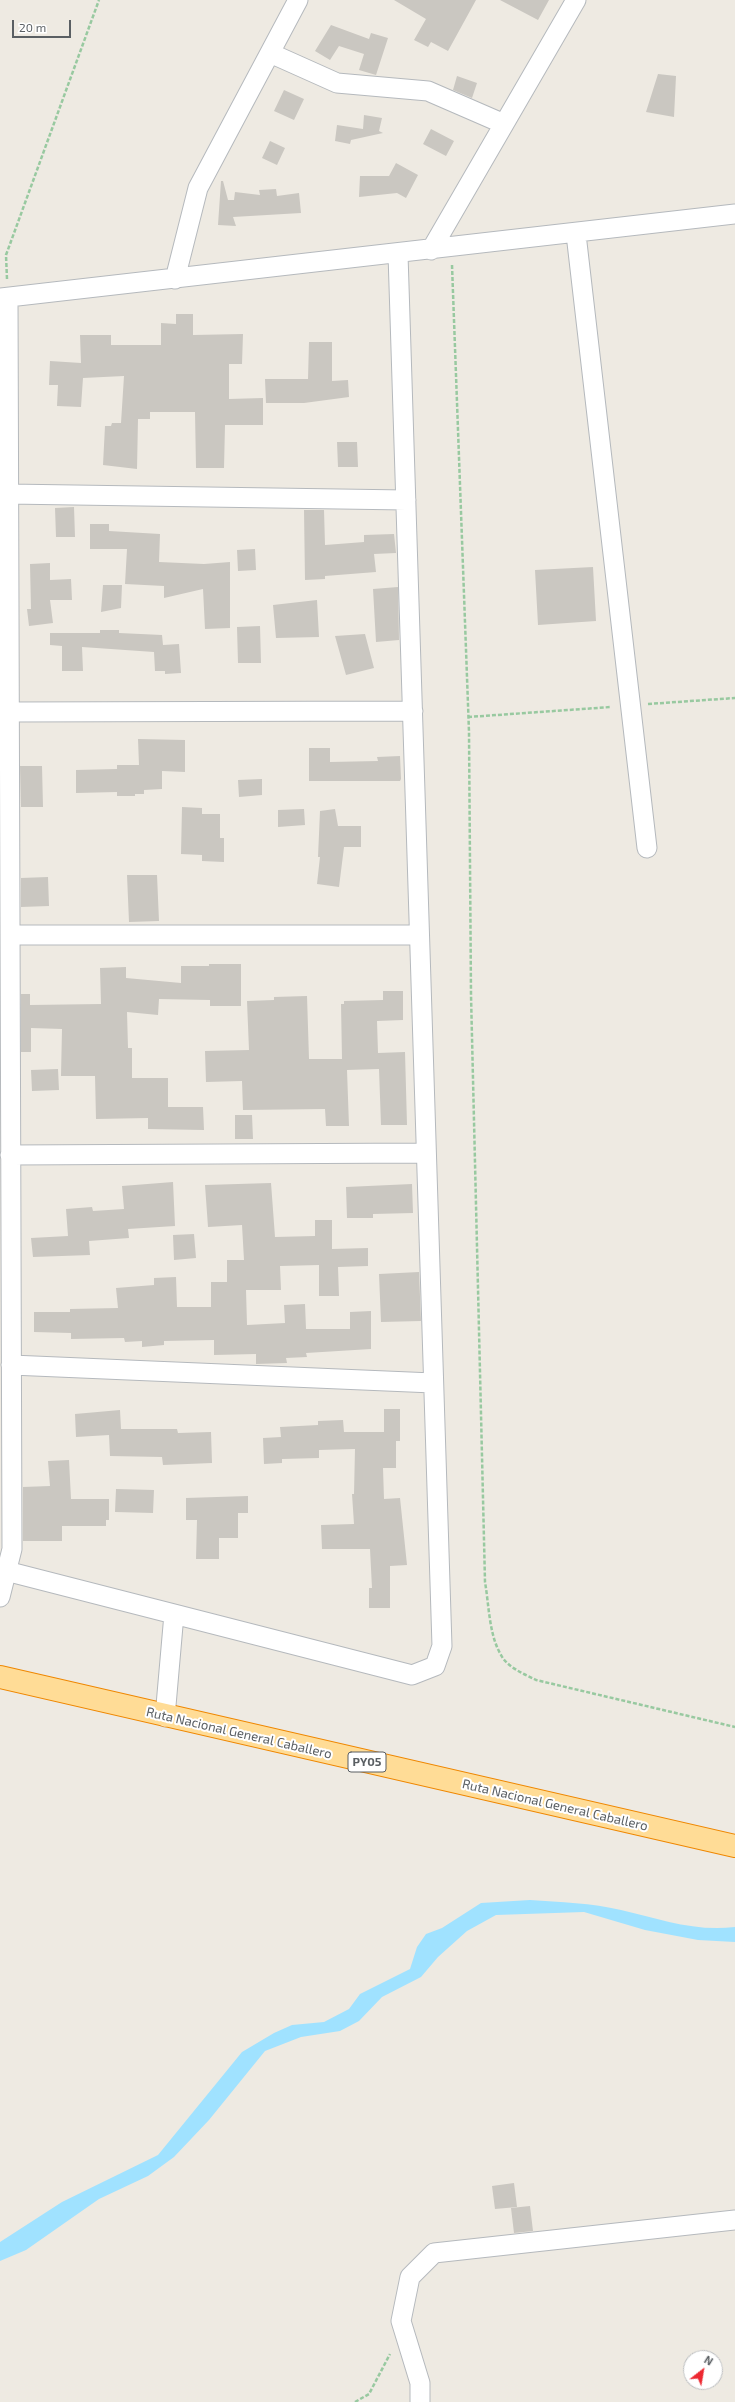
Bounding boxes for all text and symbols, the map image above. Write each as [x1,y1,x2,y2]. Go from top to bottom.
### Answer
scale bar [14,12,73,38]
text: 20 m [19,20,46,34]
street label: Ruta Nacional General Caballero [145,1704,333,1762]
road number: PY05 [348,1752,386,1772]
street label: Ruta Nacional General Caballero [461,1776,649,1834]
north arrow [683,2350,723,2390]
text: N [702,2353,716,2368]

